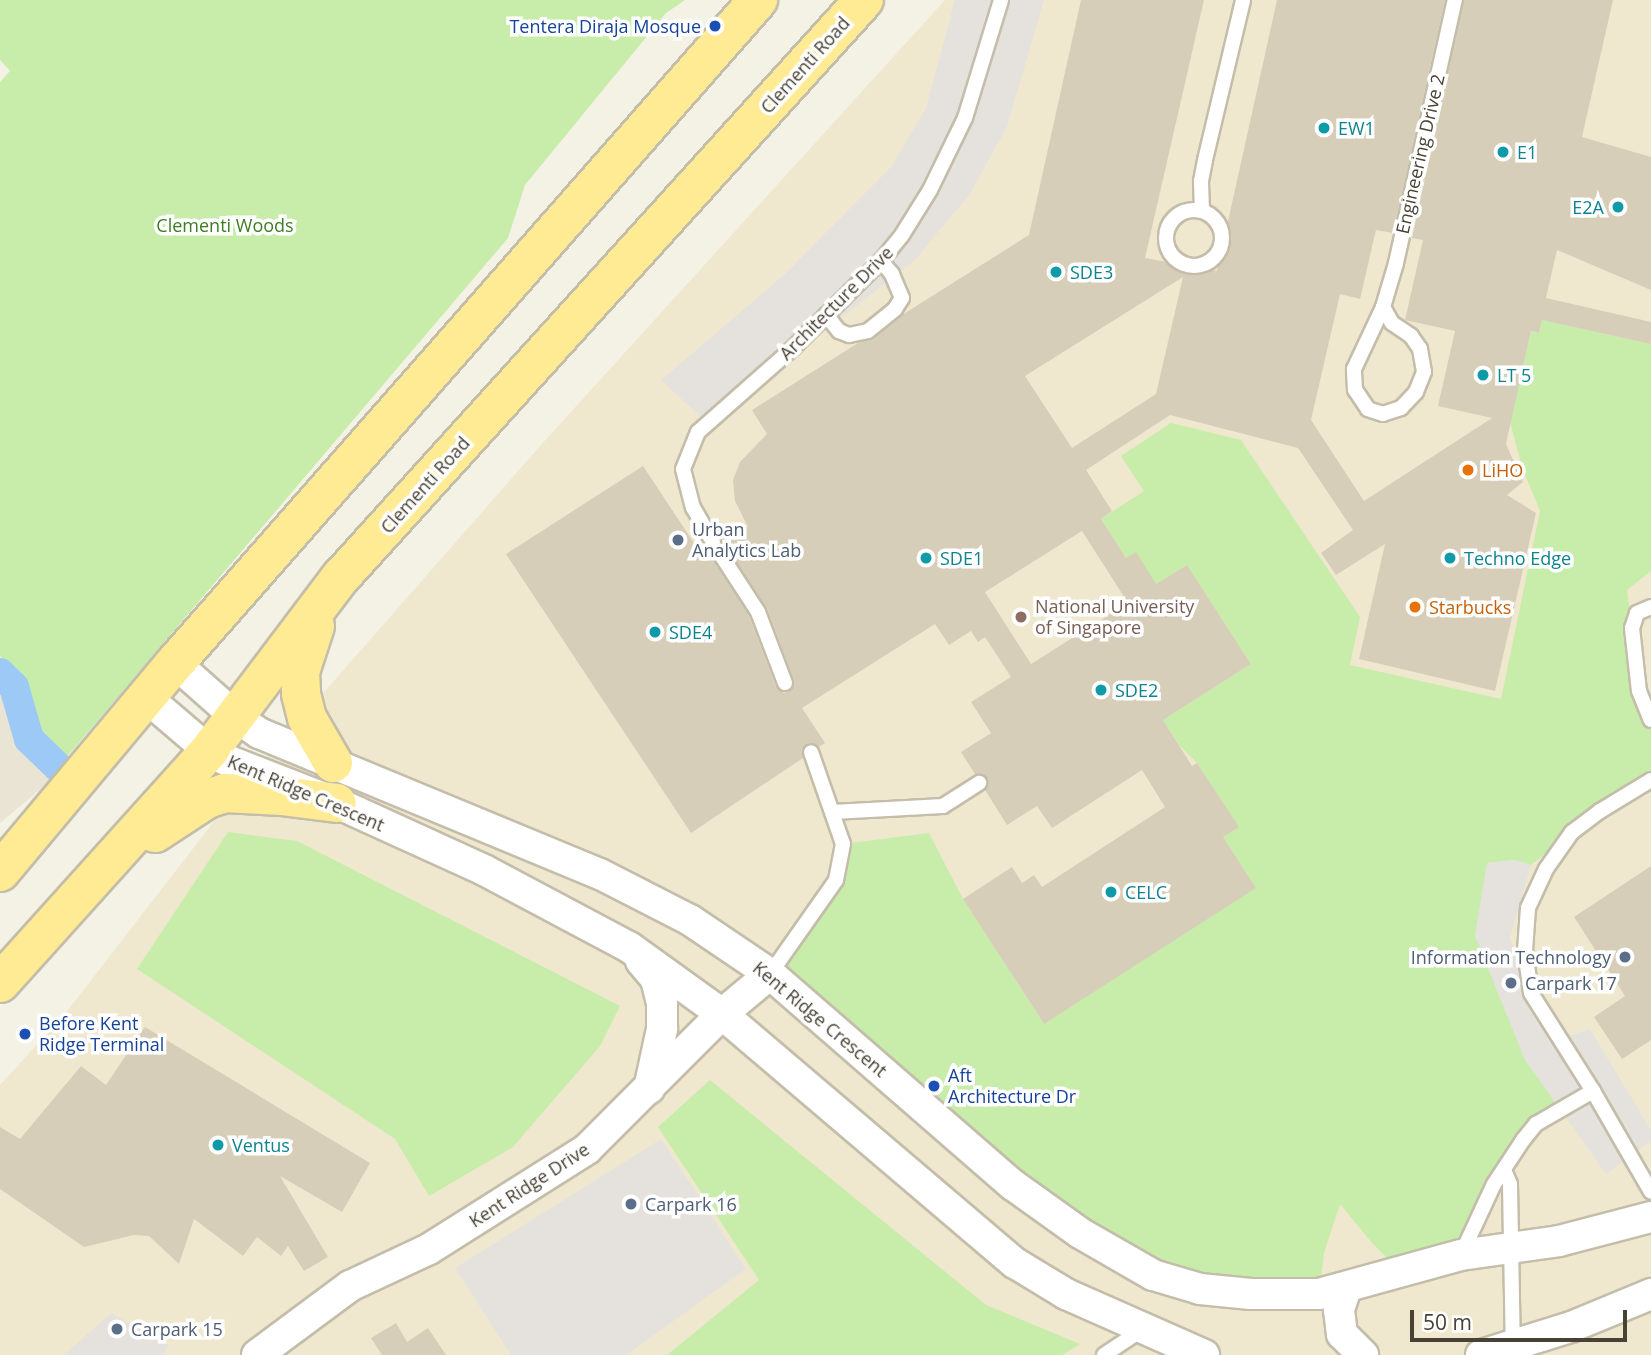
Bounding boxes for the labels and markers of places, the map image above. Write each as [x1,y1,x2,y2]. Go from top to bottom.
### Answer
place label: Tentera Diraja Mosque [509,15,701,37]
marker: Tentera Diraja Mosque [707,18,723,34]
place label: EW1 [1338,117,1375,139]
marker: EW1 [1316,120,1332,136]
place label: E1 [1517,141,1537,163]
marker: E1 [1495,144,1511,160]
place label: E2A [1572,196,1604,218]
marker: E2A [1610,199,1626,215]
place label: SDE3 [1070,261,1113,283]
marker: SDE3 [1048,264,1064,280]
place label: LT 5 [1497,364,1531,386]
marker: LT 5 [1475,367,1491,383]
place label: LiHO [1482,459,1523,481]
marker: LiHO [1460,462,1476,478]
place label: Urban Analytics Lab [692,519,801,562]
marker: Urban Analytics Lab [670,532,686,548]
place label: SDE1 [940,547,983,569]
place label: Techno Edge [1464,547,1571,569]
marker: SDE1 [918,550,934,566]
marker: Techno Edge [1442,550,1458,566]
place label: National University of Singapore [1035,596,1194,638]
place label: Starbucks [1429,596,1511,618]
marker: Starbucks [1407,599,1423,615]
marker: National University of Singapore [1013,609,1029,625]
place label: SDE4 [669,621,712,643]
marker: SDE4 [647,624,663,640]
place label: SDE2 [1115,679,1158,701]
marker: SDE2 [1093,682,1109,698]
place label: CELC [1125,881,1167,903]
marker: CELC [1103,884,1119,900]
place label: Information Technology [1411,946,1611,968]
marker: Information Technology [1617,949,1633,965]
place label: Carpark 17 [1525,972,1617,994]
marker: Carpark 17 [1503,975,1519,991]
place label: Before Kent Ridge Terminal [39,1013,164,1056]
marker: Before Kent Ridge Terminal [17,1026,33,1042]
place label: Aft Architecture Dr [948,1065,1076,1108]
marker: Aft Architecture Dr [926,1078,942,1094]
place label: Ventus [232,1134,290,1156]
marker: Ventus [210,1137,226,1153]
place label: Carpark 16 [645,1193,737,1215]
marker: Carpark 16 [623,1196,639,1212]
place label: Carpark 15 [131,1318,223,1340]
marker: Carpark 15 [109,1321,125,1337]

